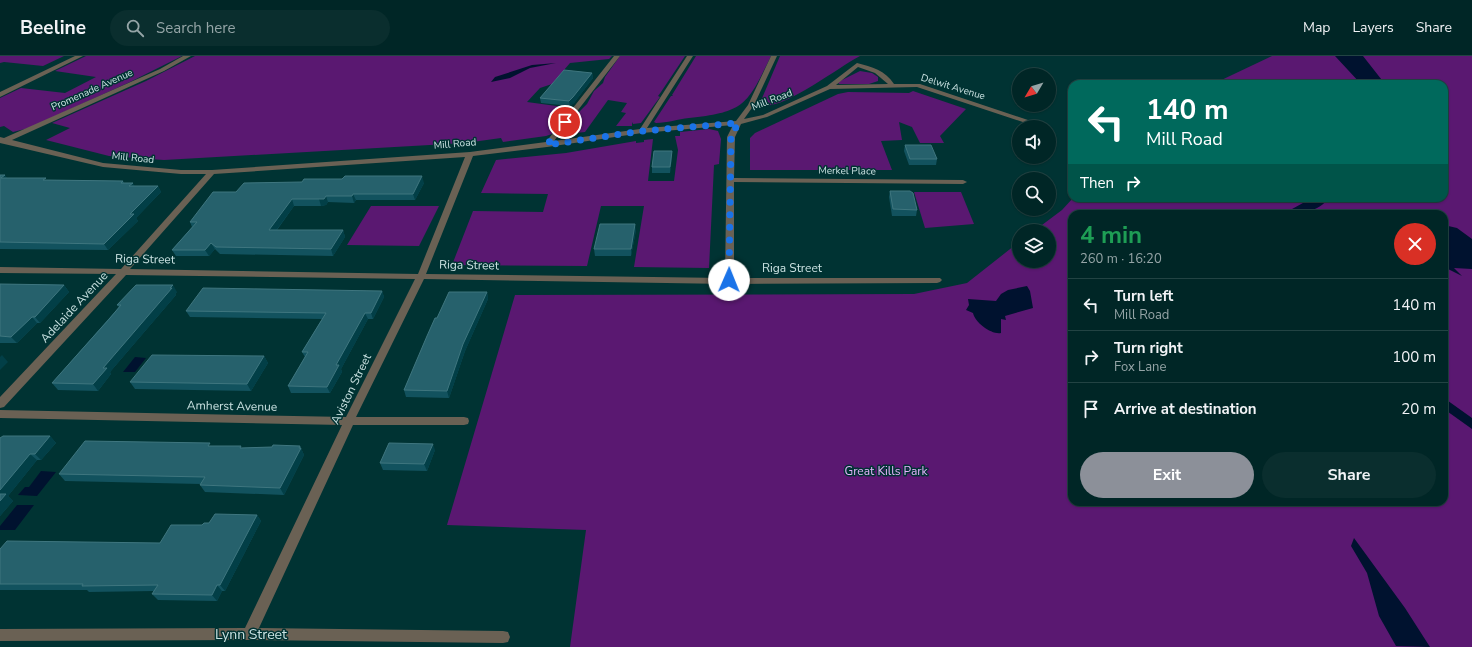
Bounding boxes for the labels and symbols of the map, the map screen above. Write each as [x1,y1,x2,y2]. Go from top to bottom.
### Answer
street label: Promenade Avenue [49,66,135,114]
north arrow [1012,68,1056,112]
street label: Delwit Avenue [919,71,987,103]
street label: Mill Road [750,86,795,114]
pin [548,105,582,139]
street label: Mill Road [433,135,477,153]
street label: Mill Road [111,149,155,167]
street label: Merkel Place [818,163,876,179]
street label: Riga Street [115,250,176,268]
street label: Riga Street [439,256,500,274]
position arrow [708,259,750,301]
street label: Riga Street [762,260,823,276]
street label: Adelaide Avenue [37,268,111,346]
street label: Aviston Street [327,350,375,427]
street label: Amherst Avenue [187,397,277,415]
park label: Great Kills Park [844,463,929,479]
street label: Lynn Street [215,625,287,644]

